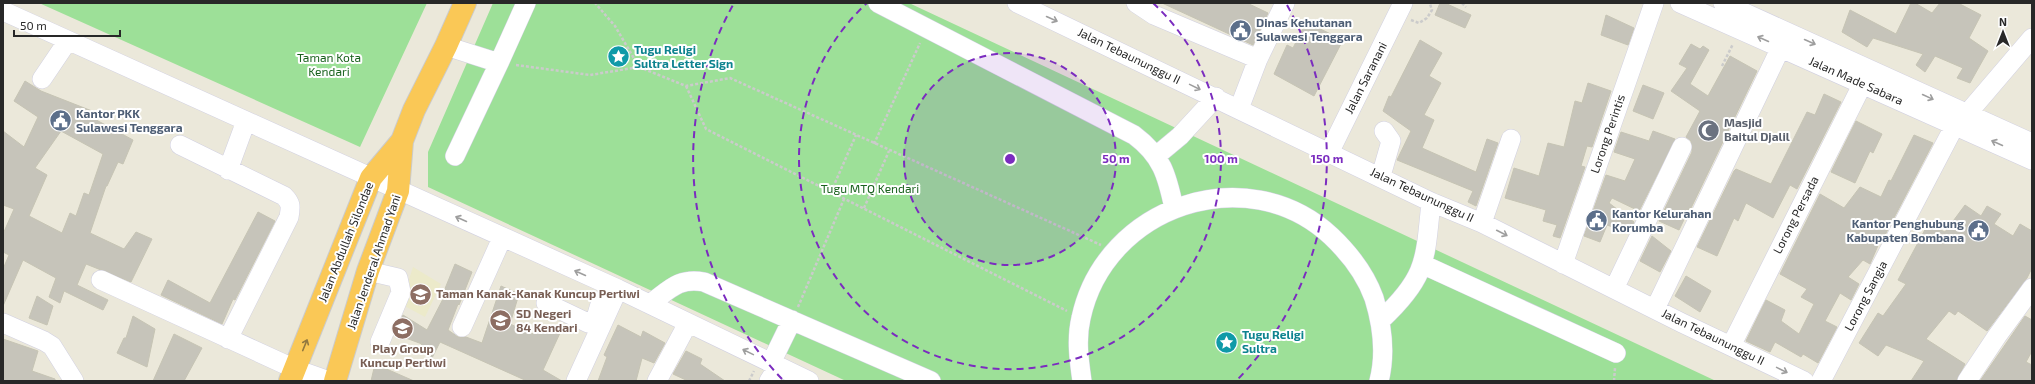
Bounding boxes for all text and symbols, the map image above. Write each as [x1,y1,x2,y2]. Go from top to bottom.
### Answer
scale bar [14,12,120,38]
north arrow [1983,12,2023,52]
place label: Dinas Kehutanan Sulawesi Tenggara [1256,15,1363,43]
text: N [1999,15,2007,28]
one-way arrow [1046,16,1058,23]
public building icon: Dinas Kehutanan Sulawesi Tenggara [1227,17,1253,43]
text: 50 m [20,18,47,32]
street label: Jalan Tebaununggu II [1076,24,1183,86]
one-way arrow [1757,35,1769,42]
street label: Jalan Saranani [1341,39,1389,116]
one-way arrow [1803,39,1815,46]
place label: Tugu Religi Sultra Letter Sign [634,42,733,70]
place icon: Tugu Religi Sultra Letter Sign [605,44,631,70]
park label: Taman Kota Kendari [297,50,361,78]
street label: Jalan Made Sabara [1807,53,1906,107]
one-way arrow [1188,84,1200,91]
street label: Lorong Perintis [1587,92,1627,175]
one-way arrow [1922,93,1934,101]
place label: Kantor PKK Sulawesi Tenggara [76,106,183,134]
public building icon: Kantor PKK Sulawesi Tenggara [48,108,74,134]
place label: Masjid Baitul Djalil [1724,115,1790,144]
mosque icon: Masjid Baitul Djalil [1696,117,1722,143]
one-way arrow [1991,139,2003,146]
text: 50 m [1102,151,1130,165]
text: 100 m [1204,151,1238,165]
text: 150 m [1311,151,1343,165]
centre of rings [1003,152,1017,166]
street label: Jalan Tebaununggu II [1368,164,1476,224]
street label: Lorong Persada [1770,173,1821,256]
street label: Jalan Abdullah Silondae [315,179,376,304]
park label: Tugu MTQ Kendari [821,181,919,196]
street label: Jalan Jenderal Ahmad Yani [343,192,403,331]
place label: Kantor Kelurahan Korumba [1612,206,1712,234]
public building icon: Kantor Kelurahan Korumba [1583,208,1609,234]
one-way arrow [456,215,468,223]
place label: Kantor Penghubung Kabupaten Bombana [1846,216,1964,244]
public building icon: Kantor Penghubung Kabupaten Bombana [1966,218,1992,244]
one-way arrow [1495,230,1507,237]
street label: Lorong Sangia [1841,258,1889,333]
one-way arrow [574,268,586,276]
school or university icon: Taman Kanak-Kanak Kuncup Pertiwi [407,281,433,307]
place label: Taman Kanak-Kanak Kuncup Pertiwi [436,286,640,300]
street label: Jalan Tebaununggu II [1660,305,1767,367]
place label: SD Negeri 84 Kendari [516,306,578,334]
school or university icon: SD Negeri 84 Kendari [487,308,513,334]
school or university icon: Play Group Kuncup Pertiwi [390,315,416,341]
place label: Tugu Religi Sultra [1242,327,1304,355]
place icon: Tugu Religi Sultra [1214,329,1240,355]
one-way arrow [301,340,309,352]
place label: Play Group Kuncup Pertiwi [360,341,446,369]
one-way arrow [742,348,754,355]
one-way arrow [1775,367,1787,375]

